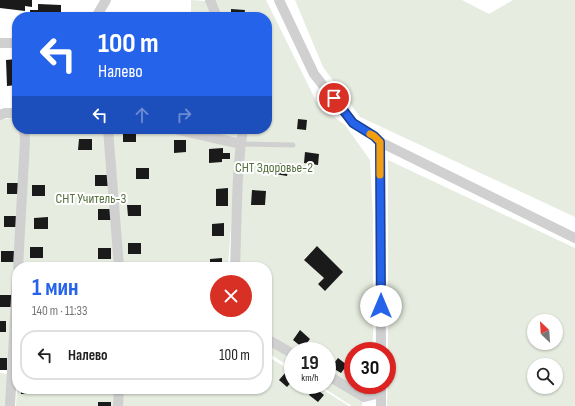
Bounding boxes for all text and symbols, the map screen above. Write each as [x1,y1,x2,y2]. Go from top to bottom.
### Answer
text: 100 m [98,27,159,60]
icon: left [32,28,84,80]
text: Налево [98,61,143,82]
pin [317,81,351,115]
icon: arrive [323,87,345,109]
icon: left [89,104,111,126]
icon: ahead [131,104,153,126]
icon: right [173,104,195,126]
park label: СНТ Здоровье-2 [235,159,313,176]
park label: СНТ Учитель-3 [56,190,127,207]
text: 1 мин [32,273,79,302]
button: close [210,275,252,317]
position arrow [360,285,402,327]
text: 140 m · 11:33 [32,303,87,319]
north arrow [527,314,563,350]
map controls [527,314,563,394]
speed limit sign: 30 [344,342,396,394]
icon: left [34,344,56,366]
text: Налево [68,346,108,365]
text: 100 m [219,346,250,365]
text: 19 [301,351,319,375]
button: search [527,358,563,394]
text: km/h [301,372,319,384]

